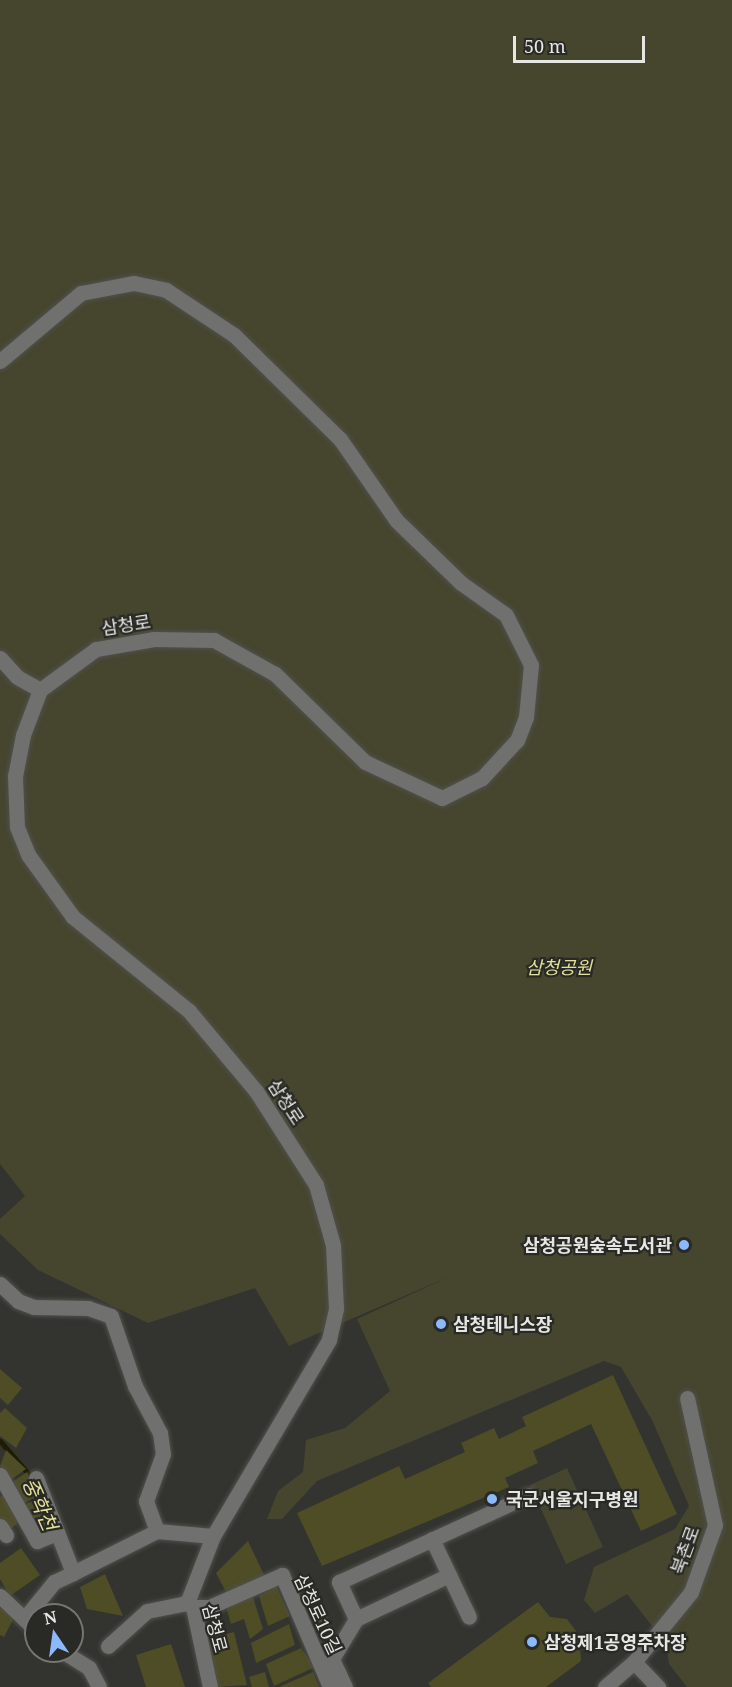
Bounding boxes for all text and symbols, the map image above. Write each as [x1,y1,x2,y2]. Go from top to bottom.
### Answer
scale bar [516,24,648,62]
text: 50 m [524,34,566,58]
street label: 삼청로 [100,610,152,640]
park label: 삼청공원 [526,956,592,978]
street label: 삼청로 [263,1075,309,1129]
place label: 삼청공원숲속도서관 [523,1234,672,1256]
marker: 삼청공원숲속도서관 [677,1238,691,1252]
place label: 삼청테니스장 [453,1313,552,1335]
marker: 삼청테니스장 [434,1317,448,1331]
water label: 중학천 [18,1474,62,1534]
place label: 국군서울지구병원 [506,1488,638,1510]
marker: 국군서울지구병원 [483,1490,501,1508]
street label: 북촌로 [666,1523,704,1577]
street label: 삼청로10길 [290,1570,346,1658]
street label: 삼청로 [198,1601,232,1655]
north arrow [24,1603,84,1663]
text: N [42,1605,59,1630]
place label: 삼청제1공영주차장 [544,1631,687,1653]
marker: 삼청제1공영주차장 [525,1635,539,1649]

